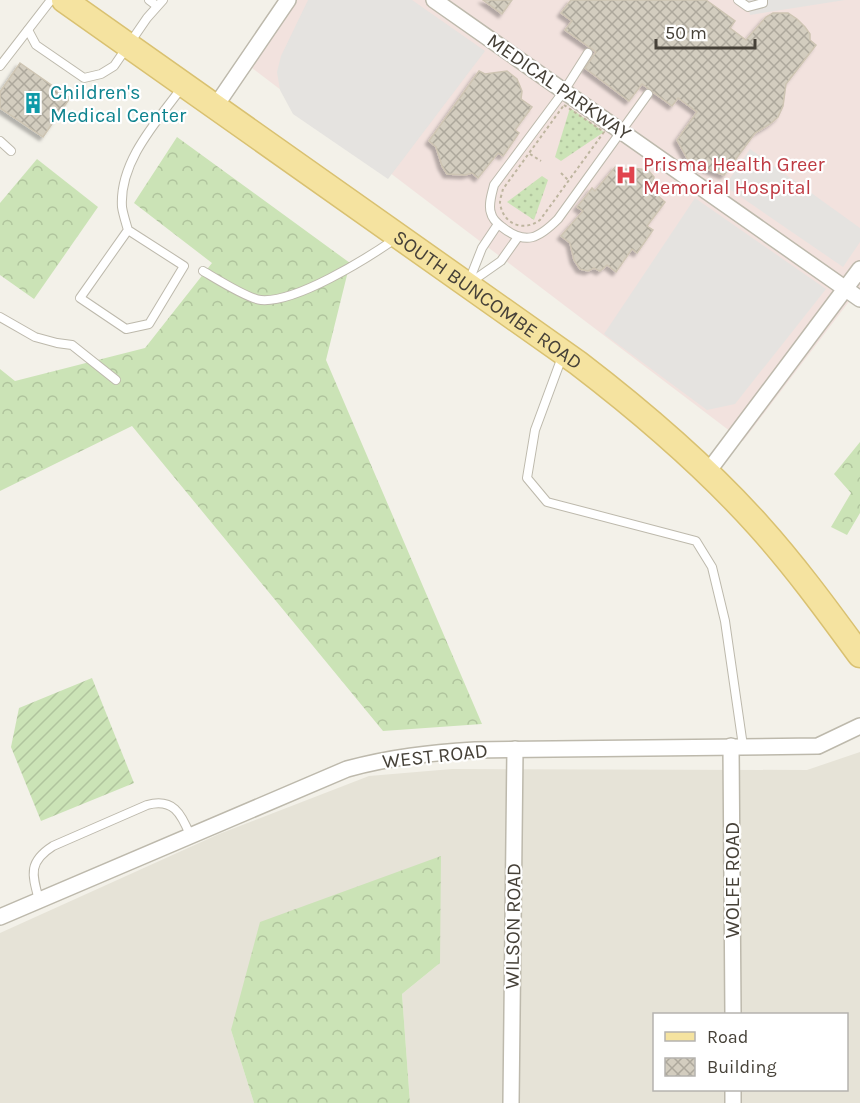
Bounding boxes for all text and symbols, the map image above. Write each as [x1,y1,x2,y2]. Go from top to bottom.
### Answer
scale bar [656,12,755,50]
text: 50 m [665,22,707,44]
street label: MEDICAL PARKWAY [483,29,635,145]
place label: Children's Medical Center [50,81,187,127]
building icon: Children's Medical Center [21,91,45,115]
place label: Prisma Health Greer Memorial Hospital [643,153,825,199]
hospital icon: Prisma Health Greer Memorial Hospital [614,163,638,187]
street label: SOUTH BUNCOMBE ROAD [389,225,587,374]
street label: WEST ROAD [381,739,489,773]
street label: WOLFE ROAD [721,822,744,938]
street label: WILSON ROAD [500,863,526,989]
legend [653,1013,848,1091]
text: Road [707,1026,748,1048]
text: Building [707,1056,777,1078]

